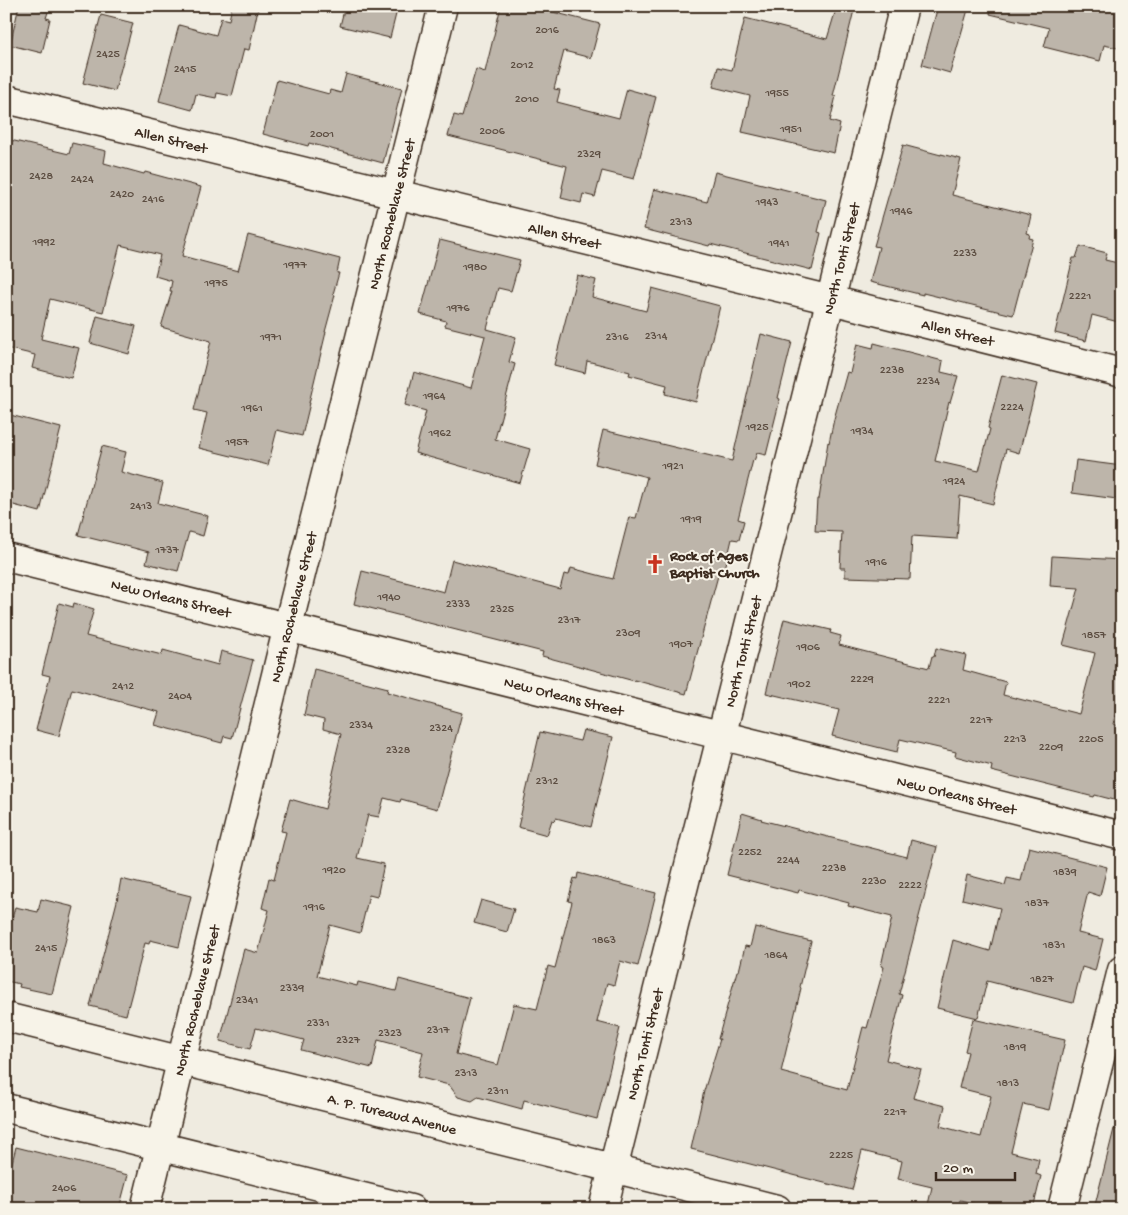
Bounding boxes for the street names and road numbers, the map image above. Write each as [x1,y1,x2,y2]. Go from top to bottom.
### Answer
street label: Allen Street [133,124,211,159]
street label: North Rocheblave Street [365,135,421,292]
street label: North Tonti Street [820,199,866,316]
street label: Allen Street [526,220,604,255]
street label: Allen Street [919,316,997,352]
street label: North Rocheblave Street [267,528,323,685]
street label: New Orleans Street [109,576,234,623]
street label: North Tonti Street [722,592,768,709]
street label: New Orleans Street [502,674,627,722]
street label: New Orleans Street [895,773,1020,821]
street label: North Rocheblave Street [171,922,226,1078]
street label: North Tonti Street [624,985,669,1102]
street label: A. P. Tureaud Avenue [325,1090,458,1140]

